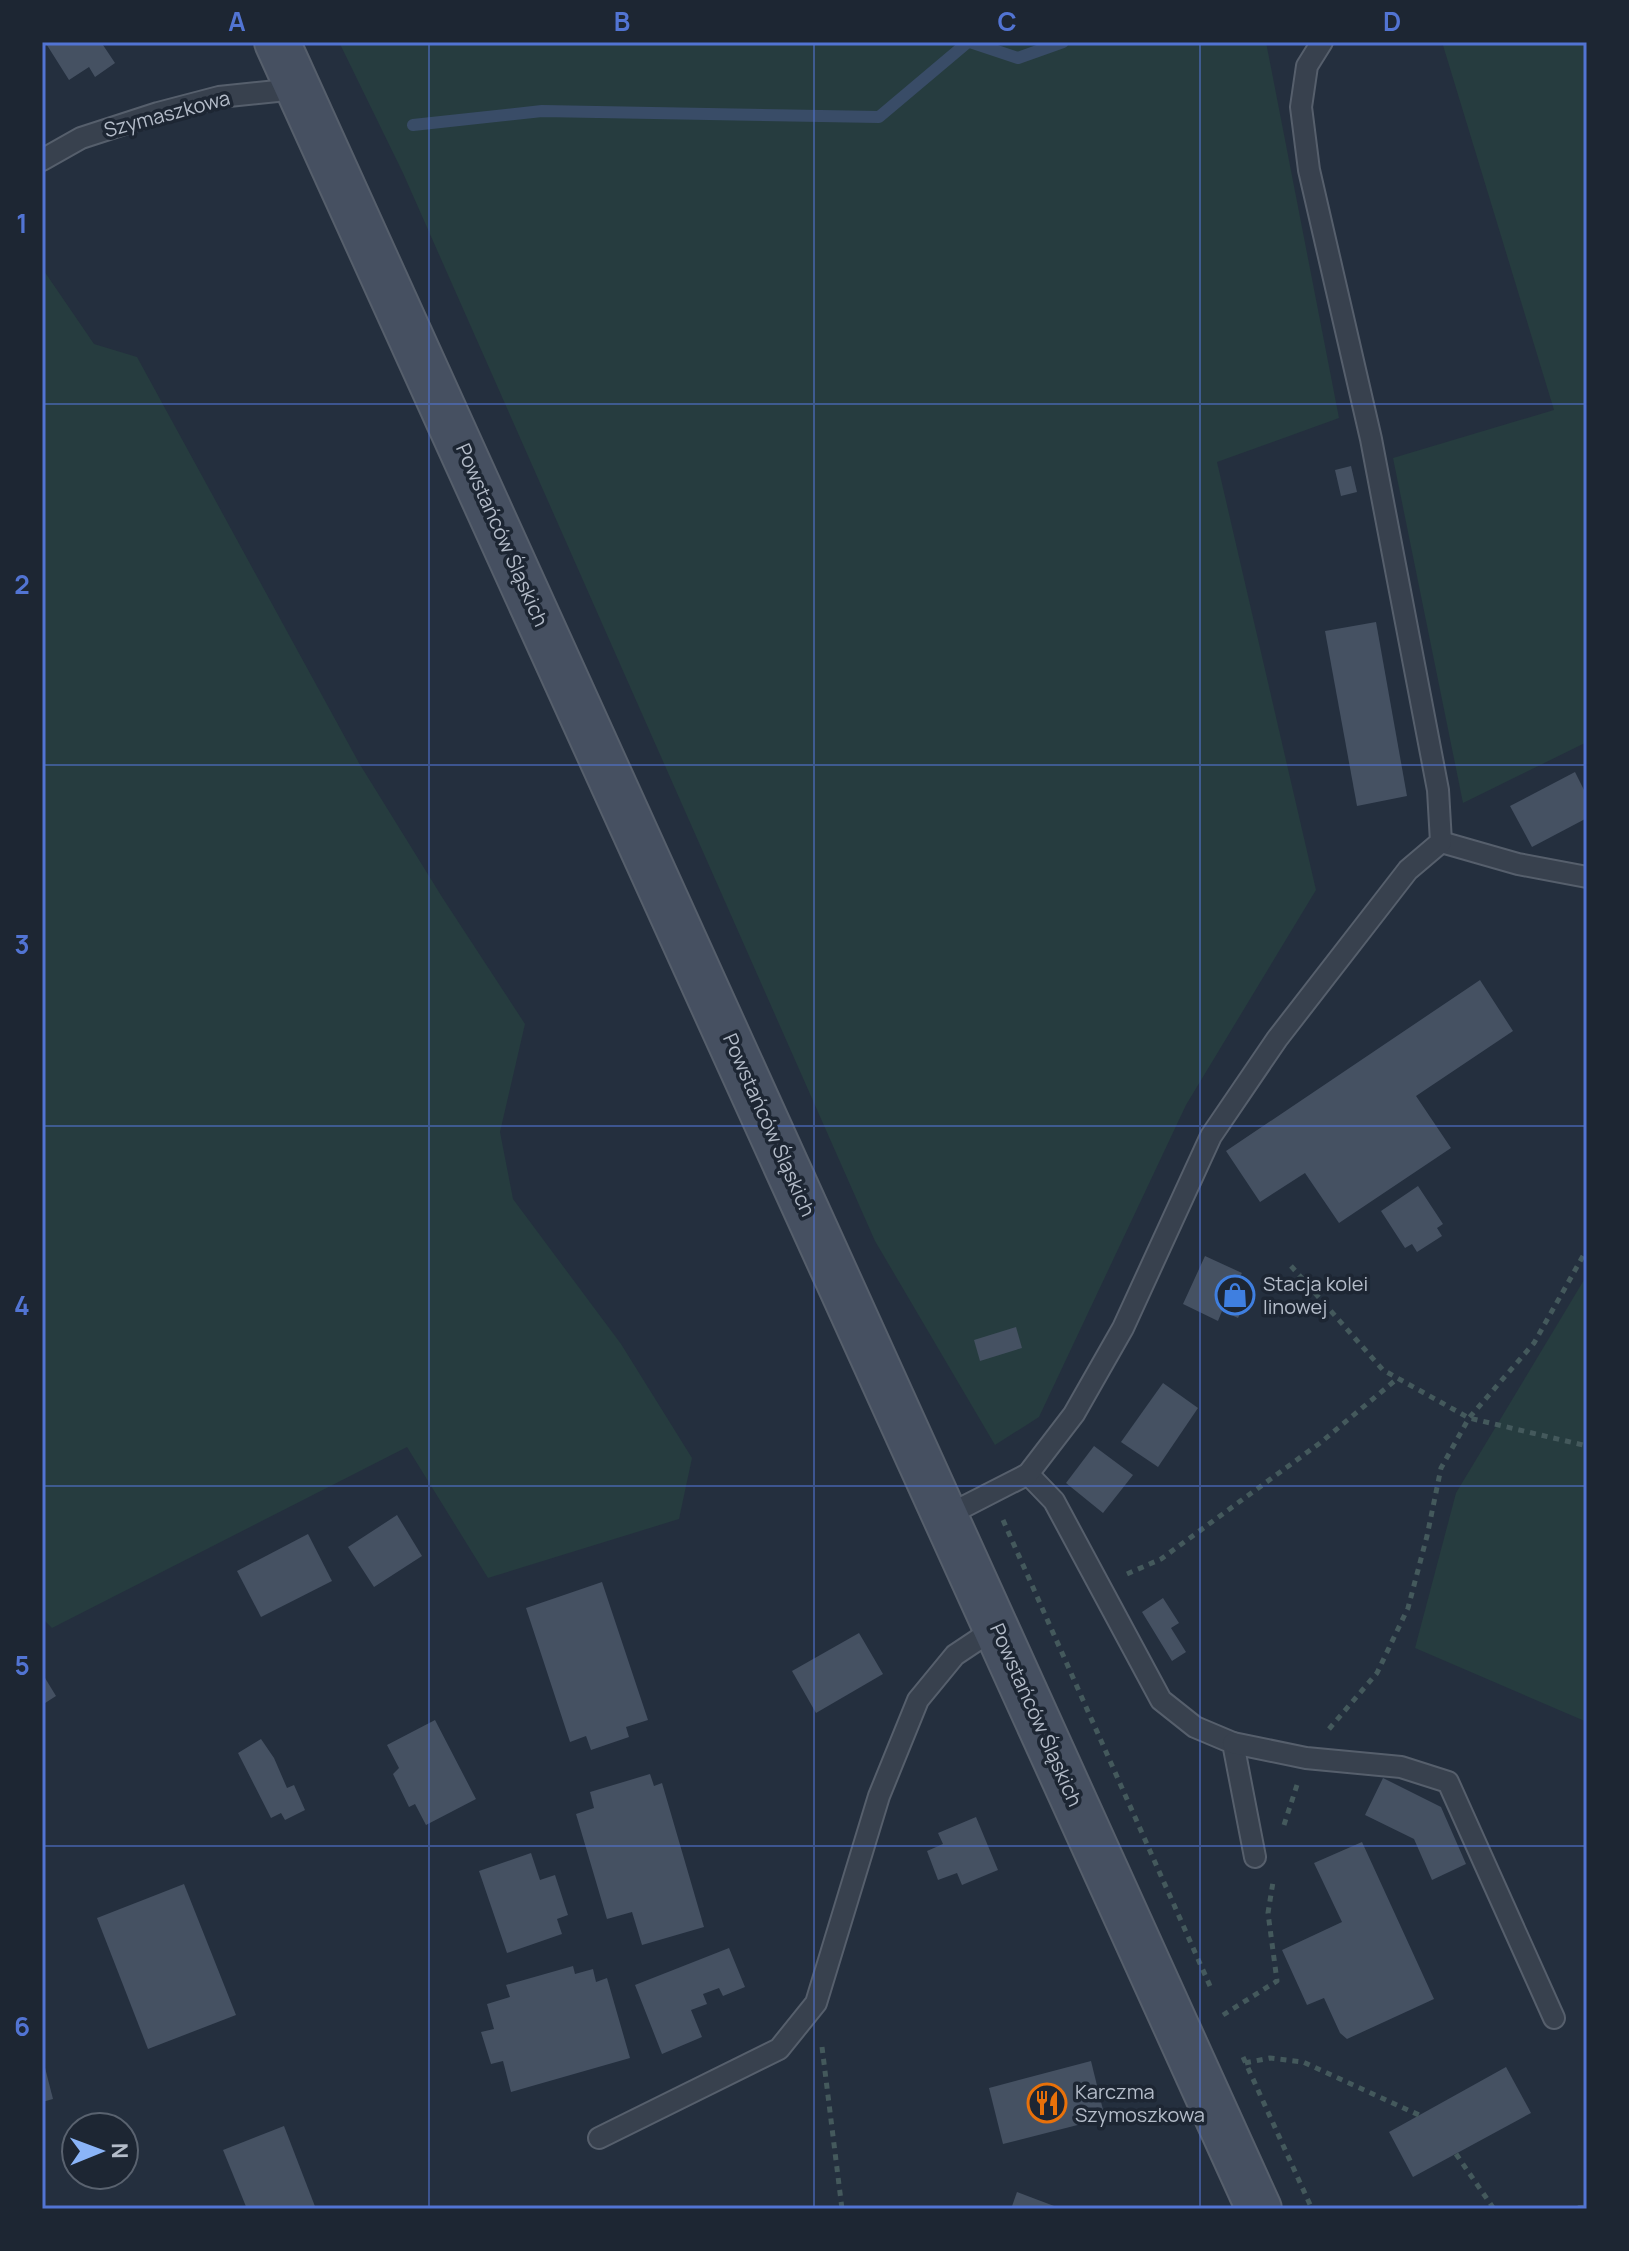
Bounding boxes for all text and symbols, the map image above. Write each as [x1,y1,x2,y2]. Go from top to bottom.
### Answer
text: A [228,3,246,39]
text: B [614,3,630,39]
text: C [997,3,1017,39]
text: D [1383,3,1401,39]
street label: Szymaszkowa [101,84,233,143]
text: 1 [16,205,28,241]
street label: Powstańców Śląskich [450,439,555,631]
text: 2 [14,566,30,602]
text: 3 [14,926,30,962]
street label: Powstańców Śląskich [717,1029,822,1221]
place label: Stacja kolei linowej [1263,1270,1368,1320]
shop icon: Stacja kolei linowej [1214,1274,1256,1316]
text: 4 [14,1287,30,1323]
street label: Powstańców Śląskich [984,1619,1089,1811]
text: 5 [14,1647,30,1683]
text: 6 [14,2008,30,2044]
place label: Karczma Szymoszkowa [1075,2078,1205,2128]
restaurant icon: Karczma Szymoszkowa [1026,2082,1068,2124]
north arrow [60,2111,140,2191]
text: N [105,2142,135,2159]

